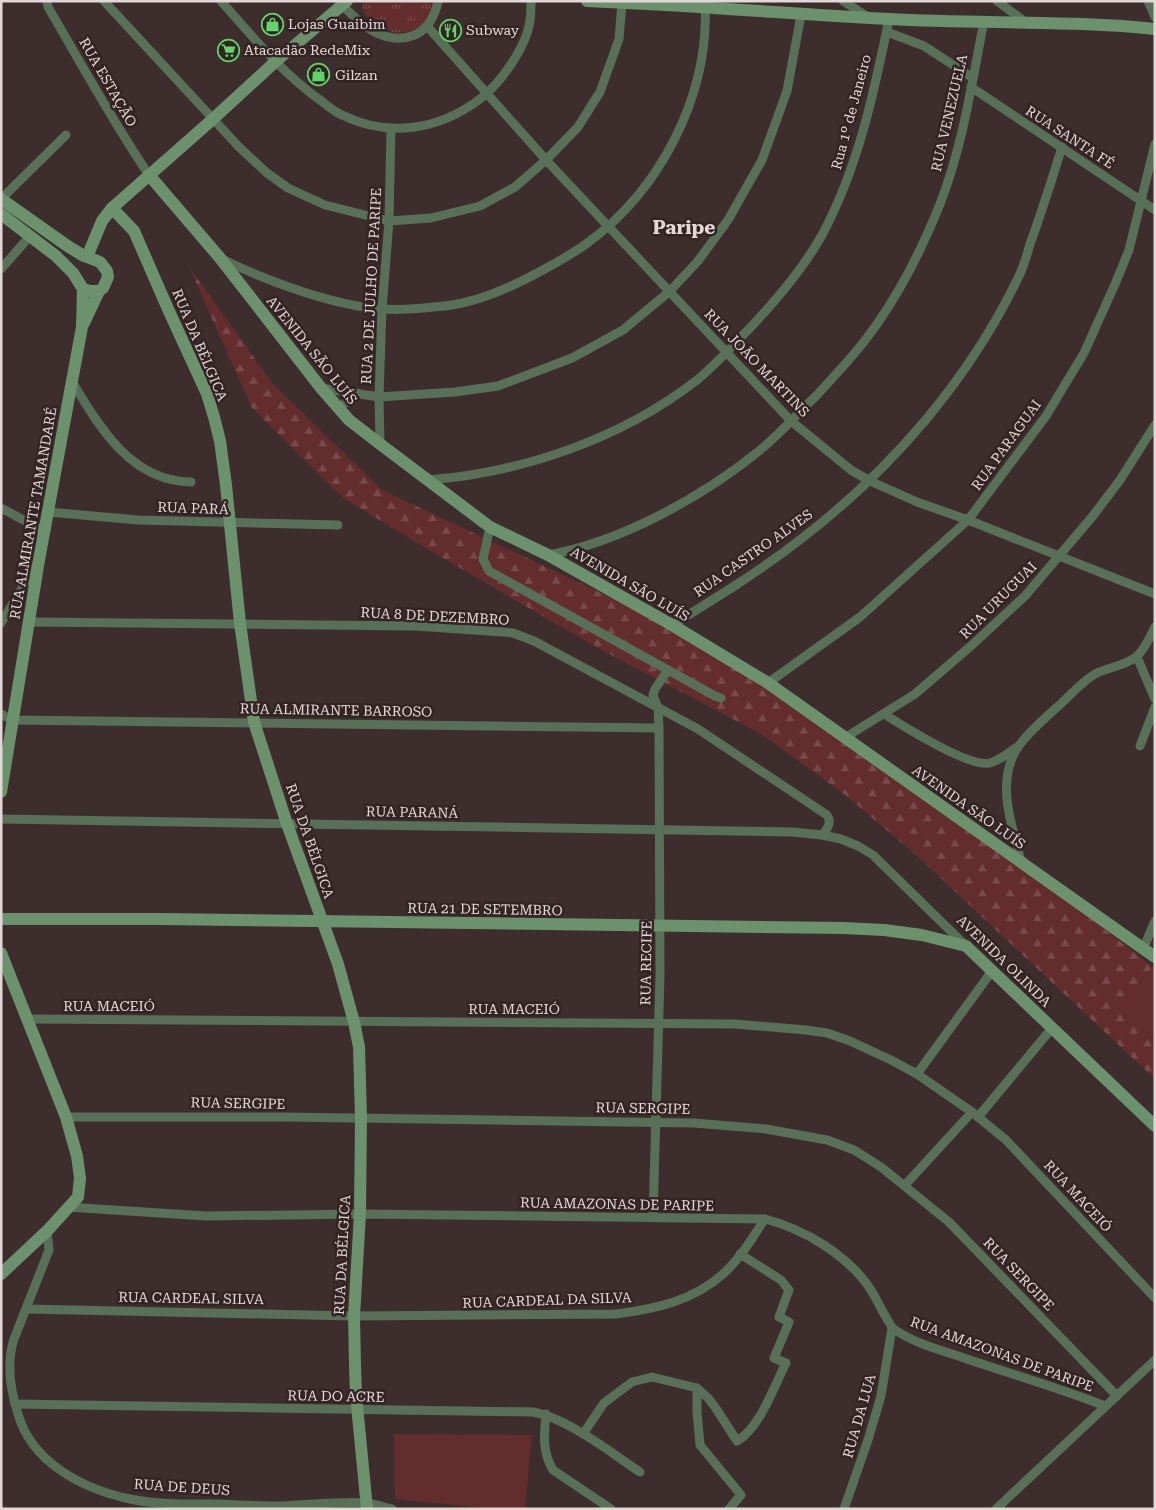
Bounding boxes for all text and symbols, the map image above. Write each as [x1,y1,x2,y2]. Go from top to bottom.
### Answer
shop icon: Lojas Guaibim [260,12,284,36]
place label: Lojas Guaibim [288,16,386,32]
restaurant icon: Subway [438,18,462,42]
place label: Subway [466,22,520,38]
street label: RUA ESTAÇÃO [76,35,140,129]
supermarket icon: Atacadão RedeMix [216,38,240,62]
place label: Atacadão RedeMix [244,42,370,58]
street label: Rua 1º de Janeiro [828,53,874,171]
street label: RUA VENEZUELA [928,53,970,173]
shop icon: Gilzan [307,63,331,87]
place label: Gilzan [335,67,378,83]
street label: RUA SANTA FÉ [1023,102,1117,172]
street label: RUA 2 DE JULHO DE PARIPE [358,187,384,385]
district label: Paripe [653,216,715,239]
street label: RUA DA BÉLGICA [169,287,231,404]
street label: AVENIDA SÃO LUÍS [263,293,361,408]
street label: RUA JOÃO MARTINS [701,306,813,420]
street label: RUA PARAGUAI [968,397,1044,493]
street label: RUA ALMIRANTE TAMANDARÉ [6,406,60,620]
street label: RUA PARÁ [157,499,229,517]
street label: RUA CASTRO ALVES [691,506,816,600]
street label: AVENIDA SÃO LUÍS [568,543,692,625]
street label: RUA URUGUAI [956,558,1040,642]
street label: RUA 8 DE DEZEMBRO [360,604,510,628]
street label: RUA ALMIRANTE BARROSO [240,700,432,720]
street label: AVENIDA SÃO LUÍS [909,762,1029,852]
street label: RUA DA BÉLGICA [283,782,337,901]
street label: RUA PARANÁ [366,803,458,821]
street label: RUA 21 DE SETEMBRO [407,900,563,918]
street label: AVENIDA OLINDA [954,912,1055,1010]
street label: RUA RECIFE [637,920,655,1006]
street label: RUA MACEIÓ [63,998,155,1014]
street label: RUA MACEIÓ [468,1001,560,1017]
street label: RUA SERGIPE [190,1094,286,1112]
street label: RUA SERGIPE [595,1099,691,1117]
street label: RUA MACEIÓ [1041,1157,1115,1235]
street label: RUA DA BÉLGICA [331,1194,353,1315]
street label: RUA AMAZONAS DE PARIPE [520,1194,714,1214]
street label: RUA SERGIPE [980,1234,1058,1314]
street label: RUA CARDEAL SILVA [118,1289,264,1307]
street label: RUA CARDEAL DA SILVA [462,1289,632,1311]
street label: RUA AMAZONAS DE PARIPE [908,1313,1096,1395]
street label: RUA DA LUA [839,1372,879,1460]
street label: RUA DO ACRE [287,1387,385,1405]
street label: RUA DE DEUS [133,1476,231,1498]

